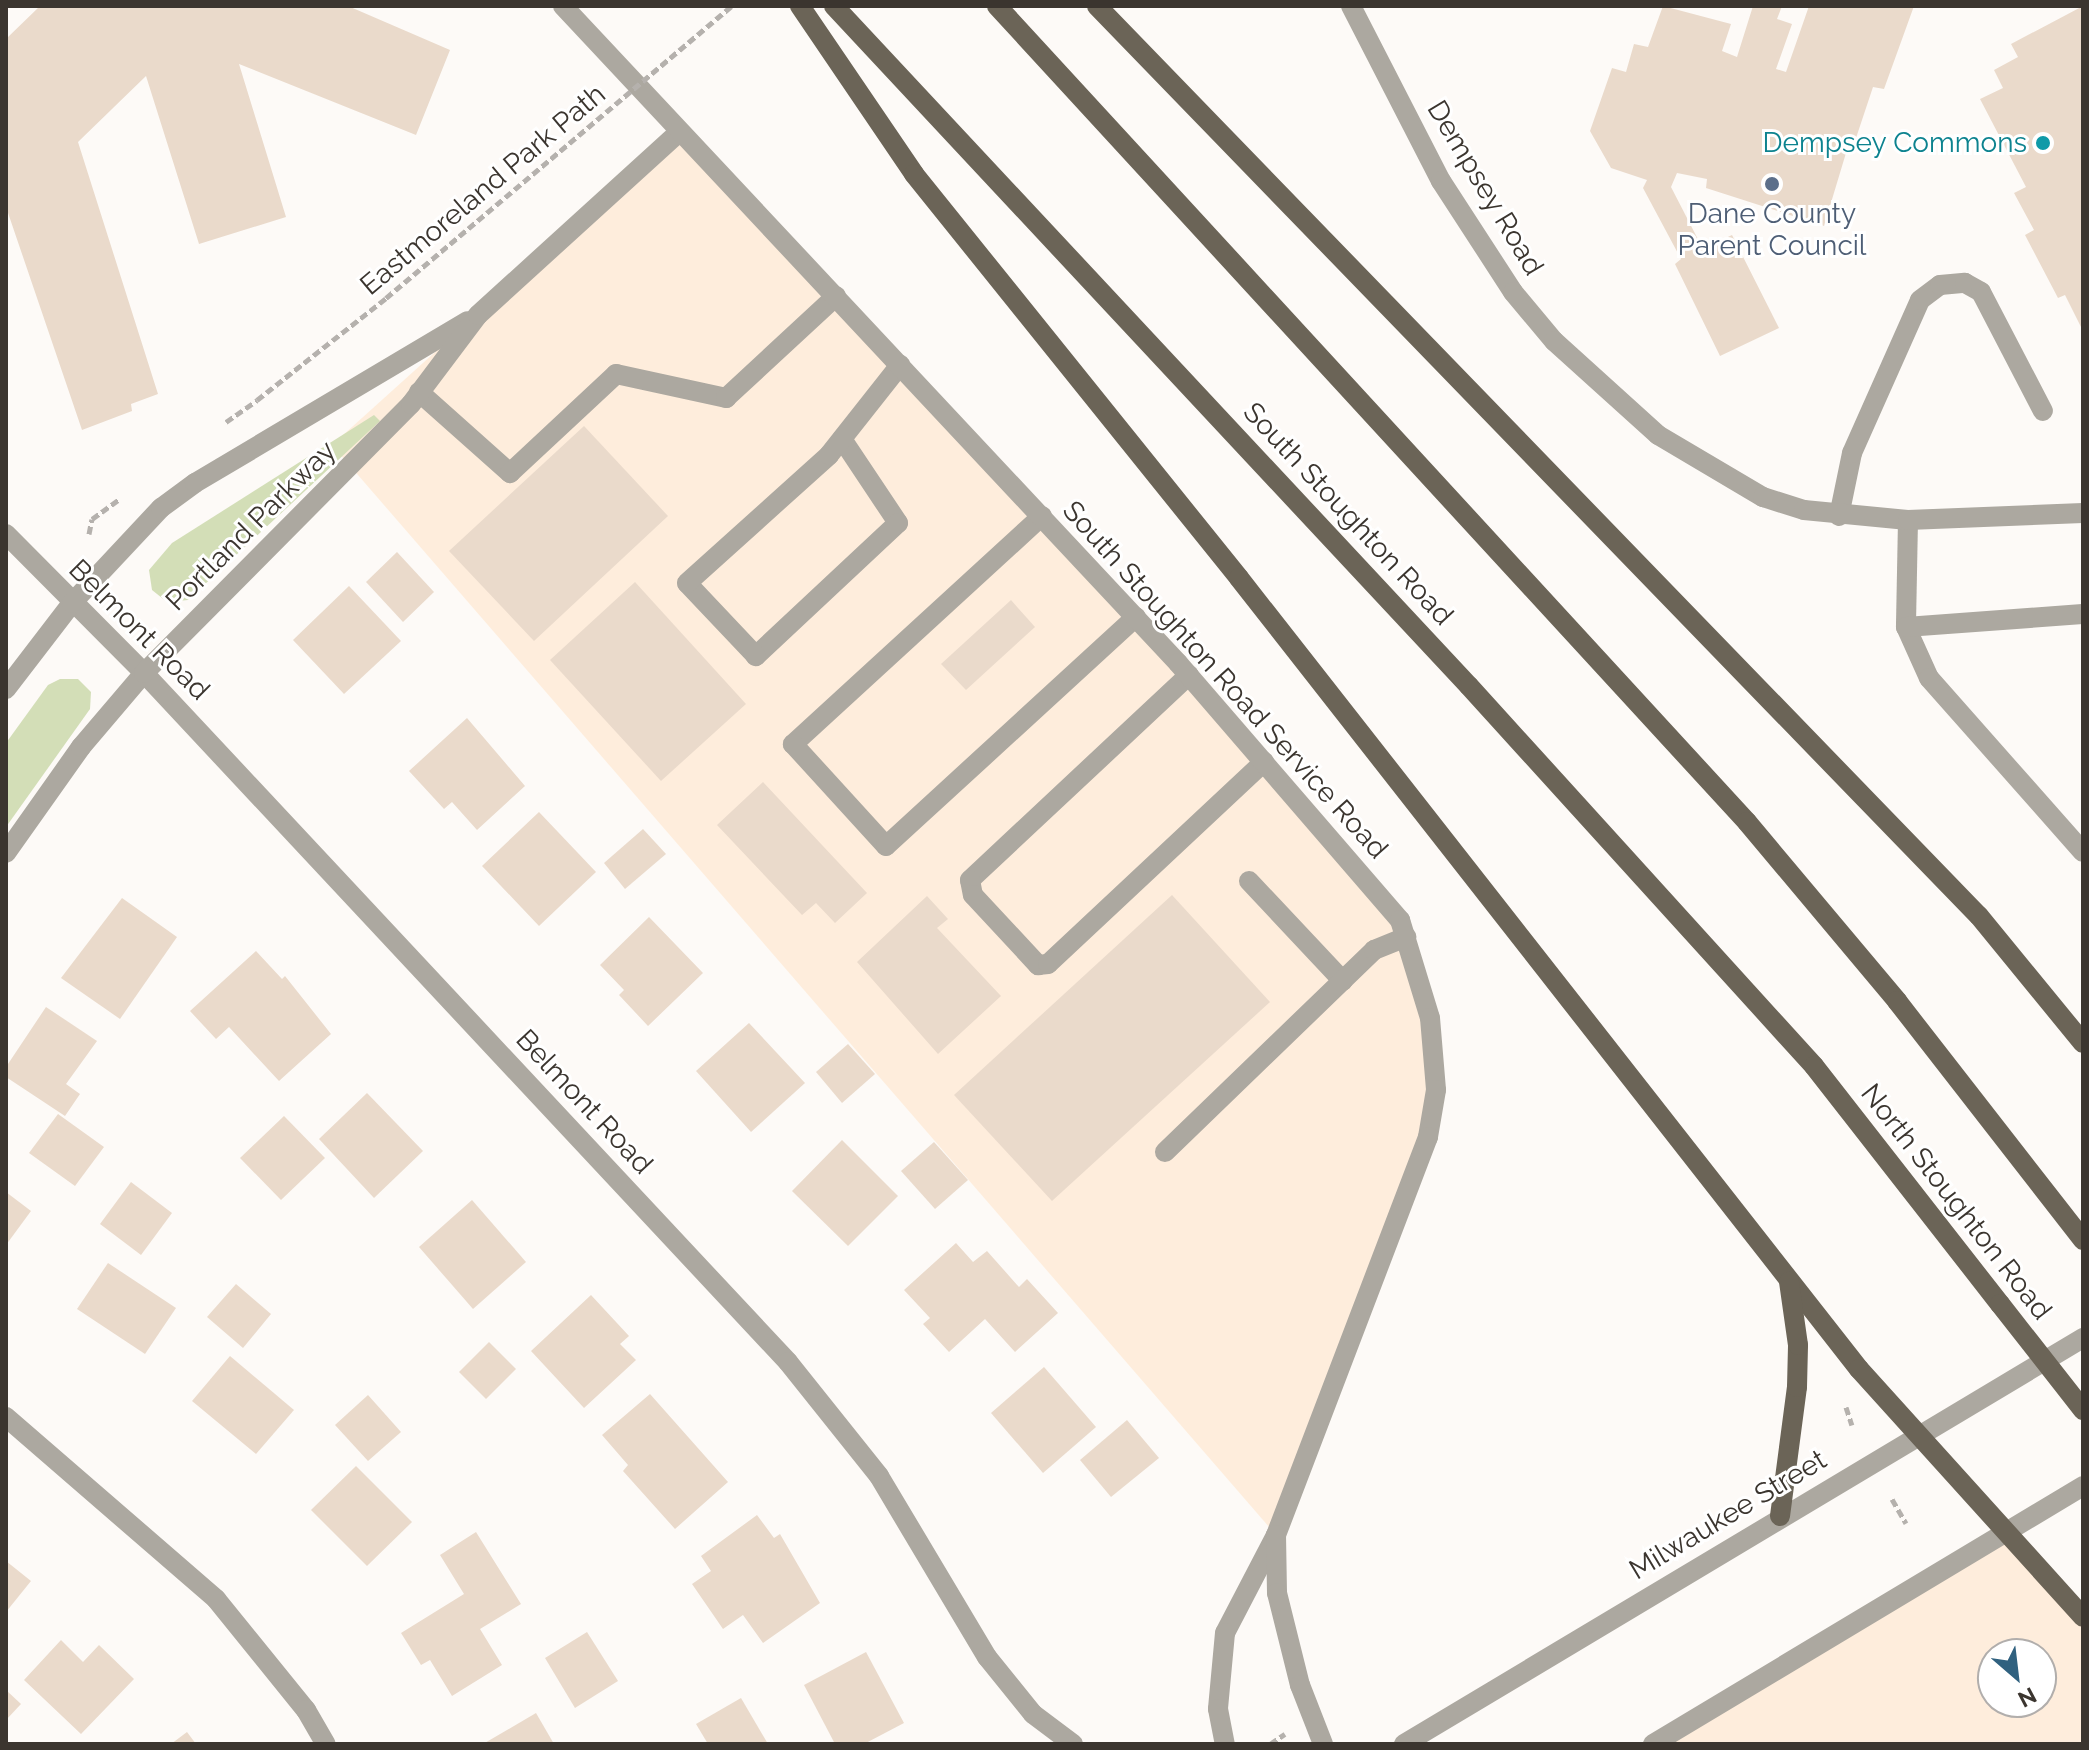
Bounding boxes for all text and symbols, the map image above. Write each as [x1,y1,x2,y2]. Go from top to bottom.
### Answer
street label: Eastmoreland Park Path [354,78,612,302]
street label: Dempsey Road [1419,94,1551,282]
place label: Dempsey Commons [1762,126,2027,160]
marker: Dempsey Commons [2034,134,2052,152]
marker: Dane County Parent Council [1763,175,1781,193]
place label: Dane County Parent Council [1678,197,1866,263]
street label: South Stoughton Road [1236,396,1460,632]
street label: Portland Parkway [159,434,343,618]
street label: South Stoughton Road Service Road [1055,494,1395,866]
street label: Belmont Road [62,553,216,707]
street label: Belmont Road [509,1023,659,1181]
street label: North Stoughton Road [1854,1077,2058,1327]
street label: Milwaukee Street [1623,1443,1833,1587]
north arrow [1977,1638,2057,1718]
text: N [2014,1682,2041,1713]

